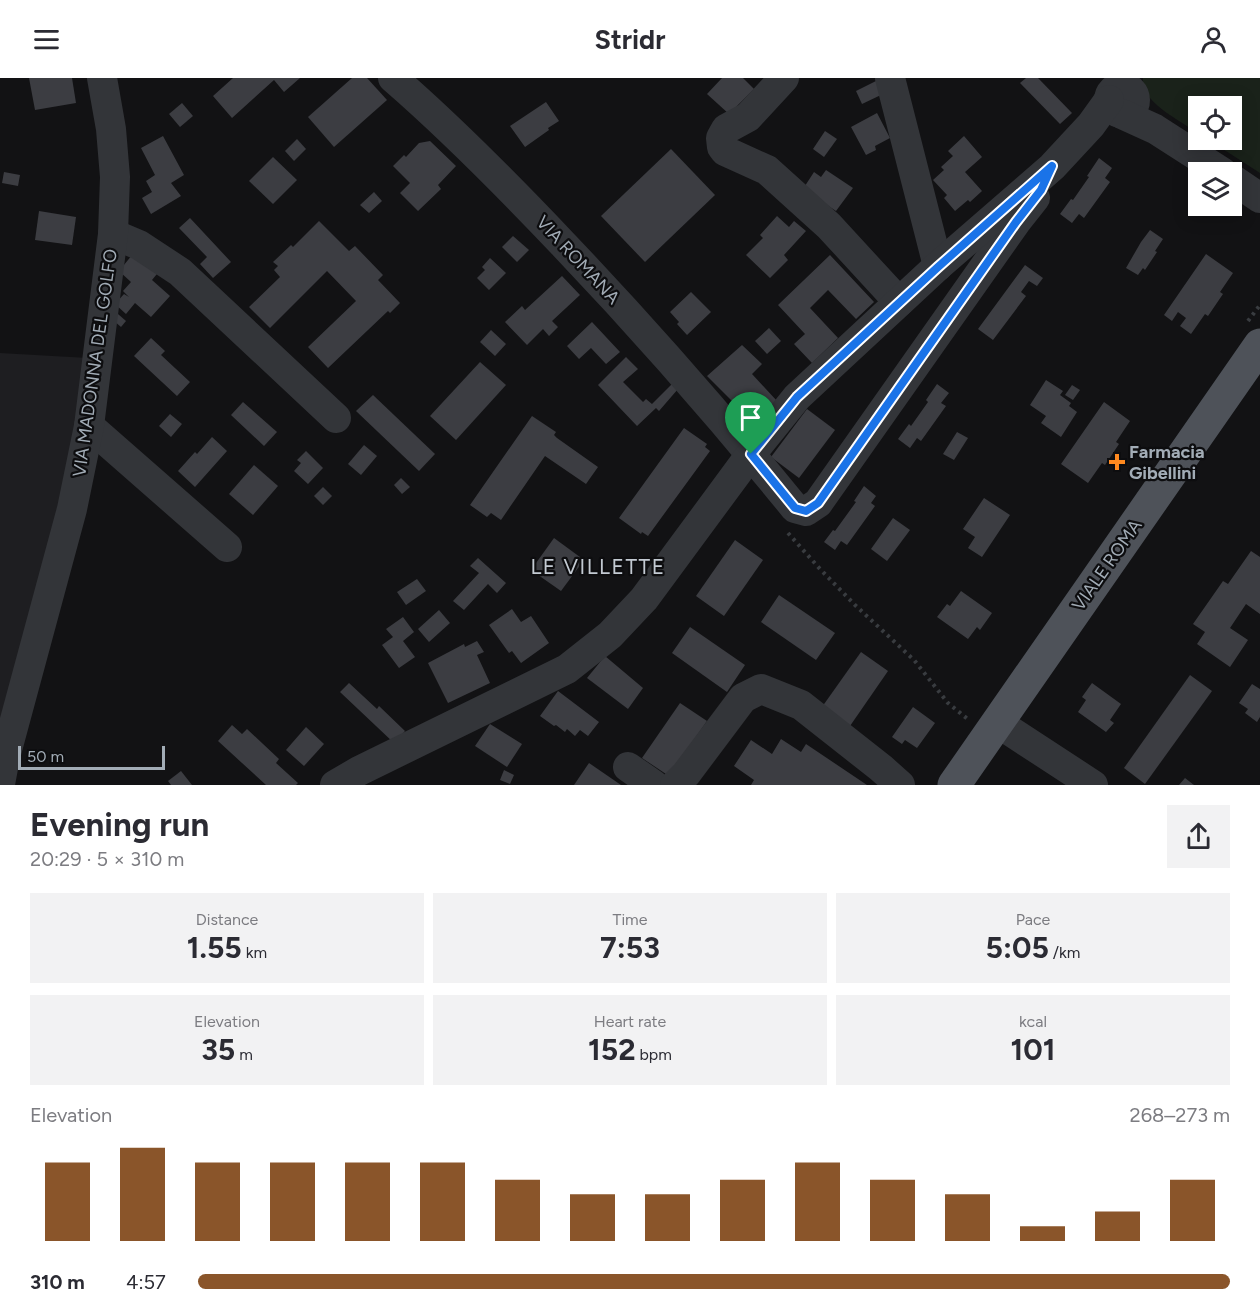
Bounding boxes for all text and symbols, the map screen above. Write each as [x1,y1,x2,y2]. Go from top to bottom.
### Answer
icon: menu [30,23,63,56]
text: Stridr [595,23,665,56]
icon: person [1197,23,1230,56]
map controls [1188,96,1242,216]
button: locate [1188,96,1242,150]
button: layers [1188,162,1242,216]
street label: VIA ROMANA [532,211,624,309]
street label: VIA MADONNA DEL GOLFO [68,248,122,478]
pin [725,392,776,454]
icon: arrive [734,401,767,434]
place label: Farmacia Gibellini [1129,441,1205,484]
marker: Farmacia Gibellini [1110,455,1124,469]
street label: VIALE ROMA [1067,515,1147,615]
district label: LE VILLETTE [530,554,666,579]
scale bar [18,743,165,770]
text: 50 m [27,747,64,766]
text: Evening run [30,805,209,844]
button: share [1167,805,1230,868]
text: 20:29 · 5 × 310 m [30,847,184,871]
text: Distance [196,910,258,929]
text: Time [613,910,647,929]
text: Pace [1016,910,1050,929]
text: 1.55 [187,929,242,966]
text: 7:53 [600,929,660,966]
text: 5:05 [986,929,1049,966]
text: km [242,943,267,962]
text: /km [1049,943,1080,962]
text: Elevation [194,1012,260,1031]
text: Heart rate [594,1012,666,1031]
text: kcal [1019,1012,1047,1031]
text: 35 [201,1031,235,1068]
text: 152 [588,1031,636,1068]
text: 101 [1011,1031,1055,1068]
text: m [235,1045,253,1064]
text: bpm [636,1045,672,1064]
text: Elevation [30,1103,112,1127]
text: 268–273 m [1129,1103,1230,1127]
text: 310 m [30,1270,85,1294]
text: 4:57 [126,1270,166,1294]

